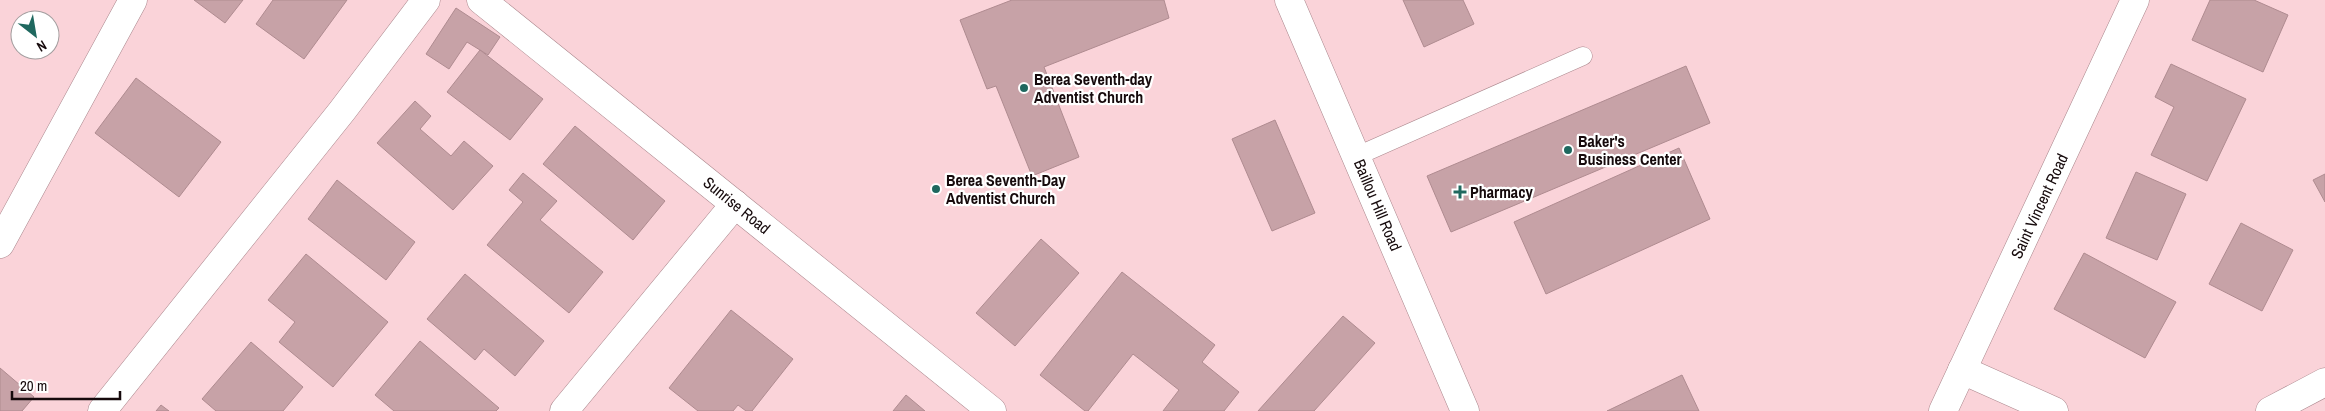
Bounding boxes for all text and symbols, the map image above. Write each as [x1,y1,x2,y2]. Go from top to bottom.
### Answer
north arrow [10,10,60,60]
text: N [34,36,50,56]
place label: Berea Seventh-day Adventist Church [1034,68,1153,108]
marker: Berea Seventh-day Adventist Church [1018,82,1030,94]
place label: Baker's Business Center [1578,130,1682,170]
marker: Baker's Business Center [1562,144,1574,156]
street label: Saint Vincent Road [2005,150,2073,262]
street label: Baillou Hill Road [1349,156,1407,254]
place label: Berea Seventh-Day Adventist Church [946,169,1066,209]
street label: Sunrise Road [699,171,775,239]
place label: Pharmacy [1470,181,1533,203]
marker: Berea Seventh-Day Adventist Church [930,183,942,195]
marker: Pharmacy [1454,186,1466,198]
scale bar [12,368,120,400]
text: 20 m [20,375,47,396]

